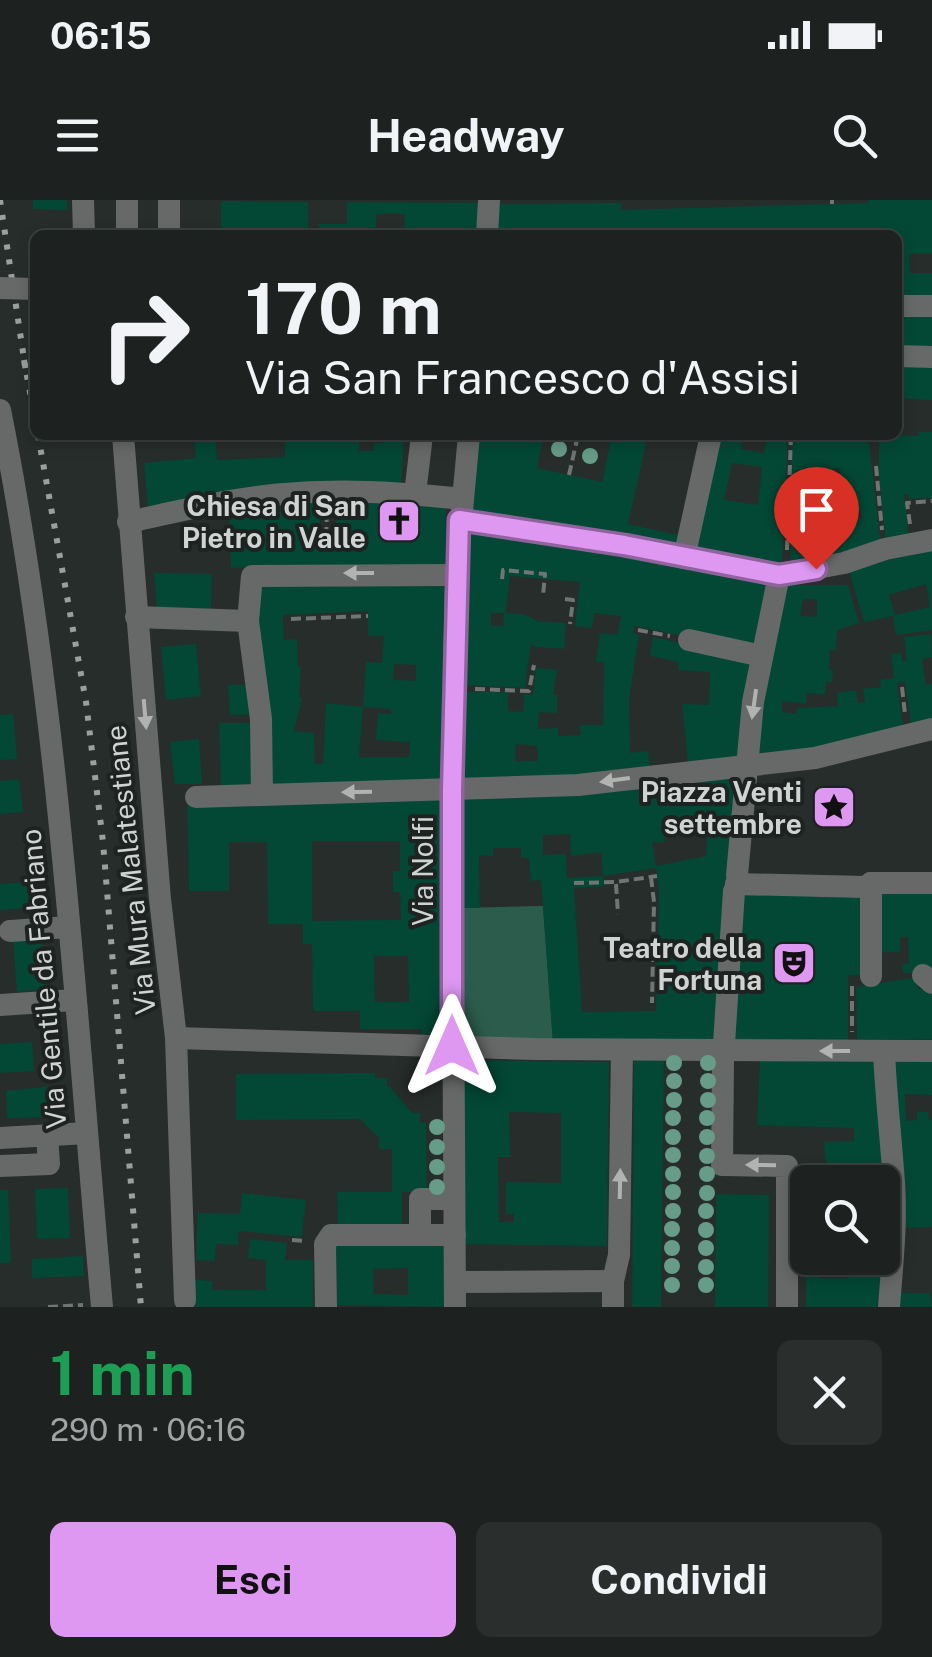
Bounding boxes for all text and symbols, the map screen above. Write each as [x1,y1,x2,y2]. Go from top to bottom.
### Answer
text: 06:15 [50,13,152,58]
icon: menu [50,108,105,163]
icon: search [827,108,882,163]
text: Headway [367,109,565,162]
text: 170 m [245,267,442,350]
icon: right [80,270,210,400]
text: Via San Francesco d'Assisi [245,351,800,404]
pin [774,467,859,570]
icon: arrive [789,482,844,537]
place label: Chiesa di San Pietro in Valle [182,489,366,554]
church icon: Chiesa di San Pietro in Valle [376,498,422,544]
one-way arrow [342,565,374,581]
one-way arrow [745,688,761,720]
one-way arrow [137,699,153,731]
street label: Via Mura Malatestiane [98,724,162,1016]
one-way arrow [598,773,630,789]
place label: Piazza Venti settembre [641,775,802,840]
one-way arrow [340,784,372,800]
place icon: Piazza Venti settembre [811,784,857,830]
street label: Via Nolfi [406,816,439,926]
street label: Via Gentile da Fabriano [13,828,73,1130]
place label: Teatro della Fortuna [603,931,762,996]
theatre icon: Teatro della Fortuna [771,940,817,986]
position arrow [400,994,504,1098]
one-way arrow [818,1043,850,1059]
one-way arrow [744,1157,776,1173]
map controls [790,1165,900,1275]
button: search [790,1165,900,1275]
one-way arrow [612,1167,628,1199]
text: 1 min [50,1338,195,1409]
button: close [777,1340,882,1445]
text: 290 m · 06:16 [50,1411,246,1448]
button: Esci [50,1522,456,1637]
button: Condividi [476,1522,882,1637]

